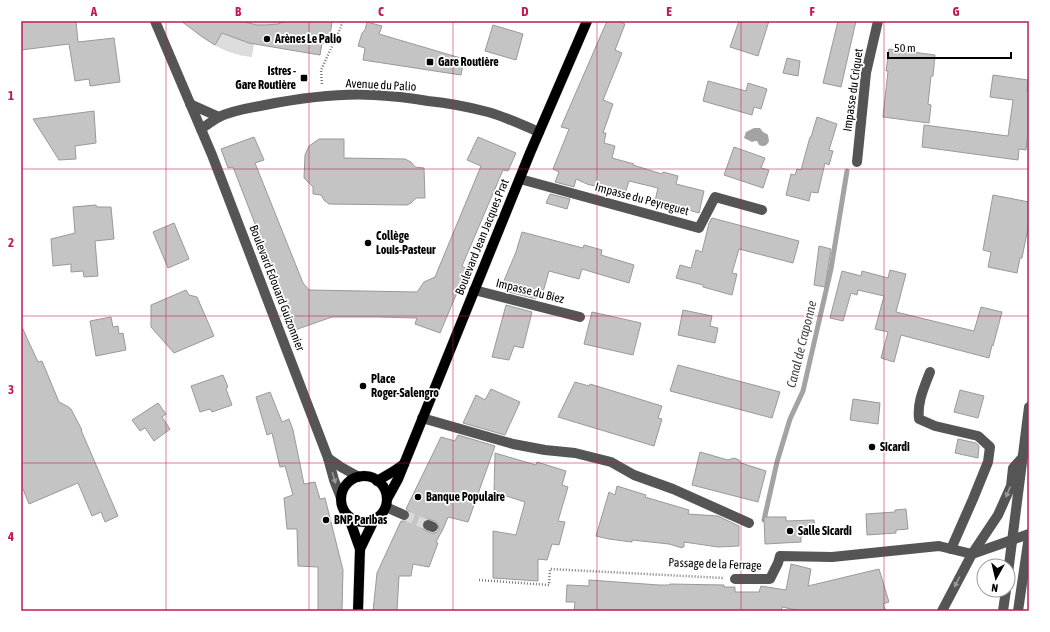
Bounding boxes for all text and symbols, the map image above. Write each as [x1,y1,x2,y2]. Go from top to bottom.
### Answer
text: A [90,4,98,19]
text: B [235,4,242,19]
text: C [378,4,384,19]
text: D [521,4,529,19]
text: E [666,4,672,19]
text: F [809,4,815,19]
text: G [953,4,960,19]
place label: Arènes Le Palio [274,32,342,46]
marker: Arènes Le Palio [262,34,272,44]
scale bar [888,34,1011,60]
text: 50 m [894,41,916,55]
street label: Impasse du Criquet [840,47,866,132]
place label: Gare Routière [438,55,499,69]
marker: Gare Routière [425,57,435,67]
place label: Istres - Gare Routière [235,64,297,92]
marker: Istres - Gare Routière [299,73,309,83]
street label: Avenue du Palio [345,76,417,94]
text: 1 [8,88,14,103]
street label: Boulevard Jean Jacques Prat [452,176,512,297]
street label: Impasse du Peyreguet [594,180,691,218]
street label: Boulevard Edouard Guizonnier [247,223,308,353]
place label: Collège Louis-Pasteur [376,229,436,257]
text: 2 [8,235,14,250]
marker: Collège Louis-Pasteur [363,238,373,248]
street label: Impasse du Biez [494,276,566,306]
water label: Canal de Craponne [783,299,820,389]
place label: Place Roger-Salengro [371,372,439,400]
marker: Place Roger-Salengro [358,381,368,391]
text: 3 [8,382,14,397]
place label: Sicardi [880,440,910,454]
marker: Sicardi [867,442,877,452]
one-way arrow [331,472,337,484]
one-way arrow [1005,487,1011,499]
place label: Banque Populaire [426,490,506,504]
marker: Banque Populaire [413,492,423,502]
place label: BNP Paribas [334,513,388,527]
marker: BNP Paribas [321,515,331,525]
place label: Salle Sicardi [798,524,852,538]
marker: Salle Sicardi [785,526,795,536]
text: 4 [7,529,14,544]
street label: Passage de la Ferrage [668,555,762,573]
north arrow [976,558,1016,598]
one-way arrow [954,577,961,588]
text: N [991,582,999,594]

